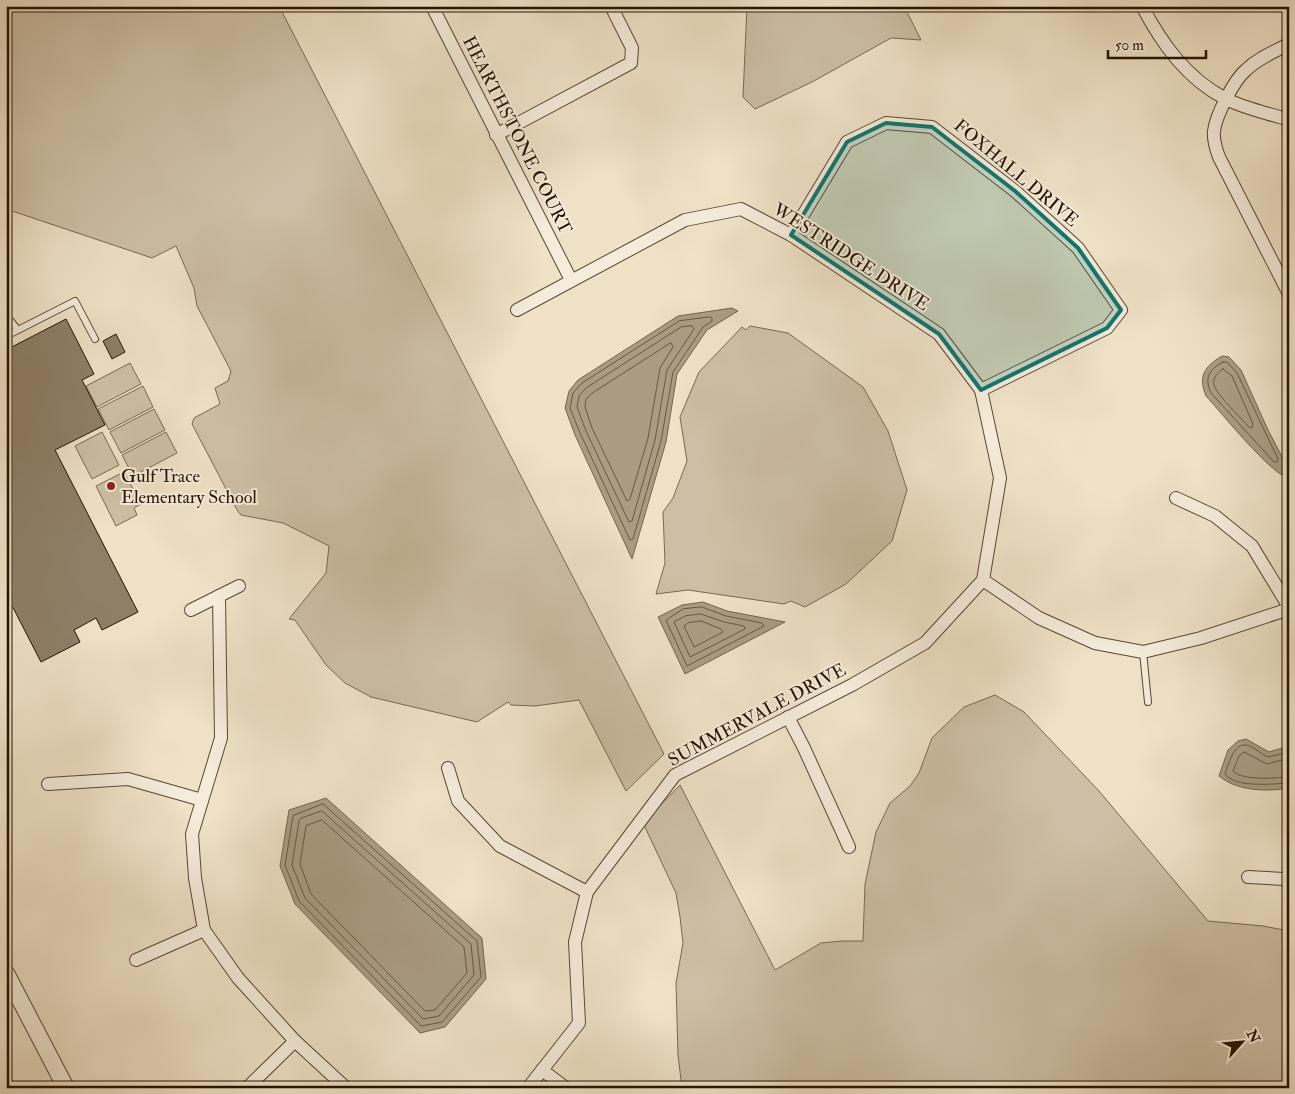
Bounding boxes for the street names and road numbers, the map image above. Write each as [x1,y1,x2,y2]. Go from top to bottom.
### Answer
street label: HEARTHSTONE COURT [457,32,577,238]
street label: FOXHALL DRIVE [949,114,1083,232]
street label: WESTRIDGE DRIVE [768,197,933,316]
street label: SUMMERVALE DRIVE [664,658,850,772]

